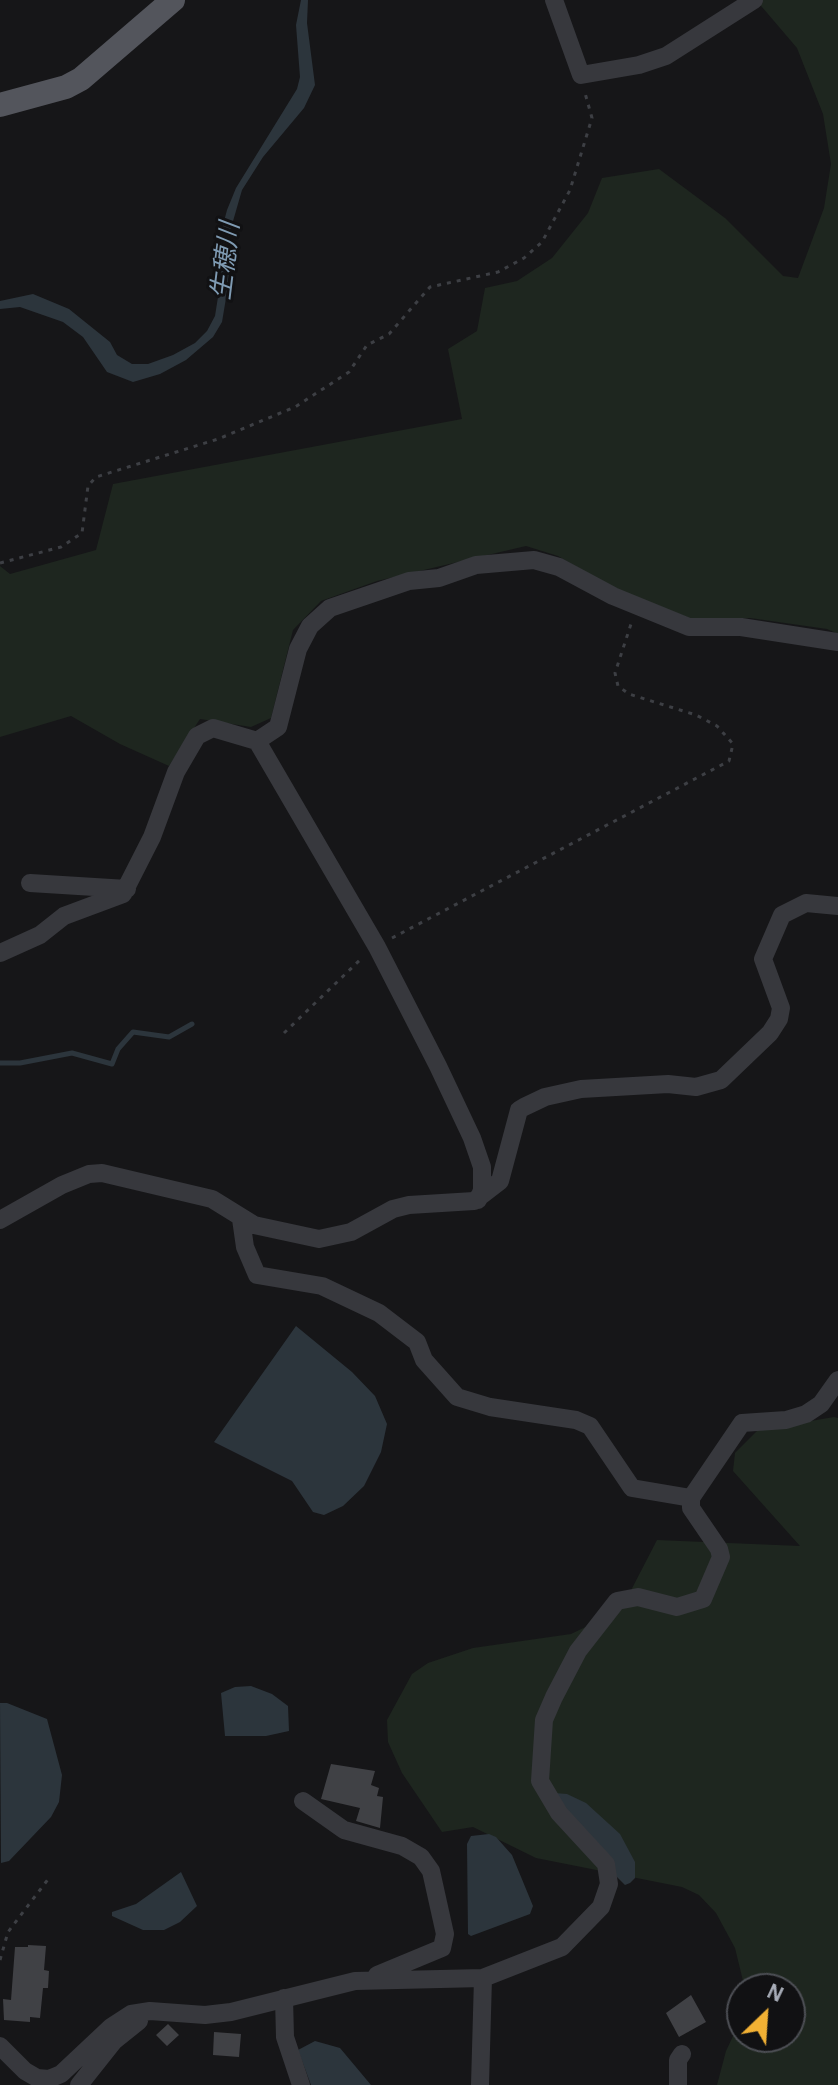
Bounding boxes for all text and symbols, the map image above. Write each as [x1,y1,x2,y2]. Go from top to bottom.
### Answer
water label: 生穂川 [206,220,246,302]
north arrow [726,1973,806,2053]
text: N [764,1980,787,2006]

